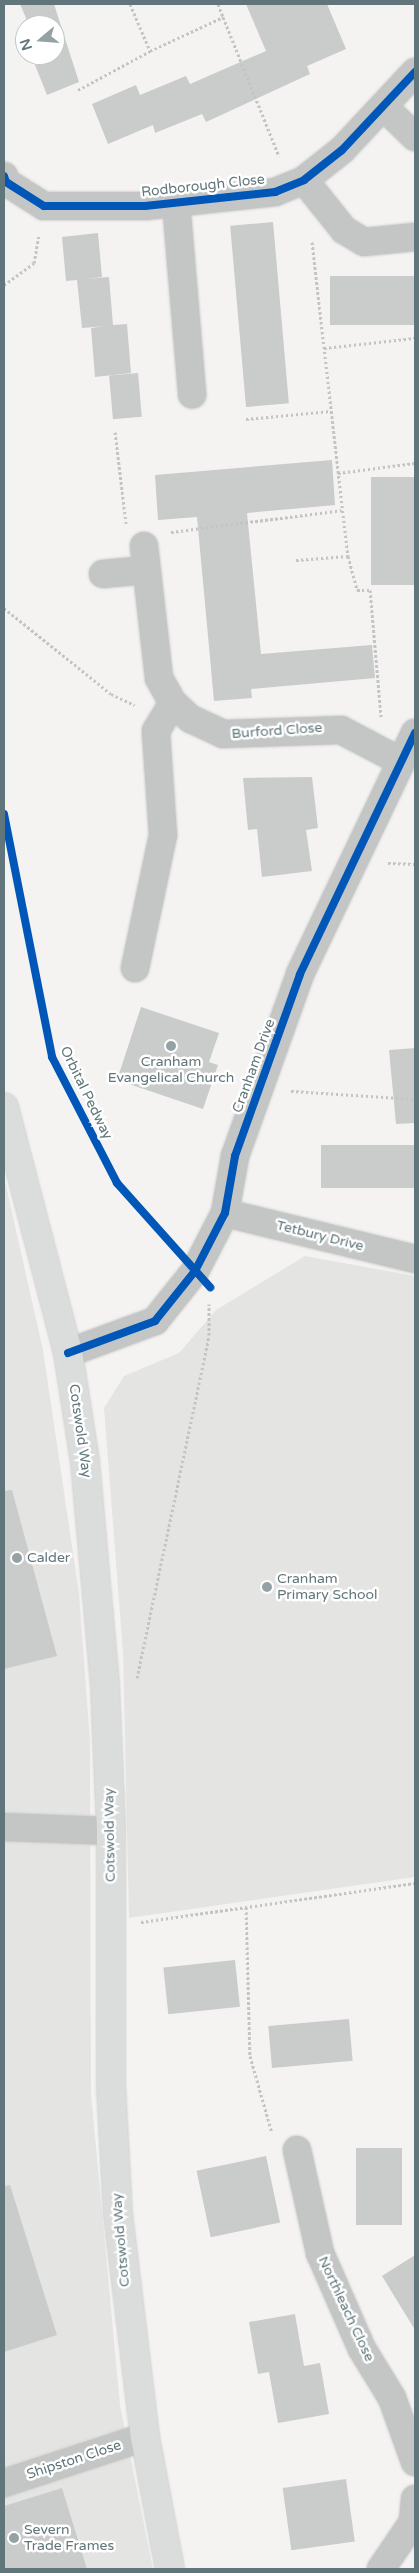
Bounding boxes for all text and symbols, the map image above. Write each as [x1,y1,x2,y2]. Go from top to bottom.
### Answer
north arrow [15,15,65,65]
text: N [16,37,36,52]
street label: Rodborough Close [140,171,266,201]
street label: Burford Close [231,719,323,743]
street label: Cranham Drive [229,1017,279,1115]
marker: Cranham Evangelical Church [165,1040,177,1052]
street label: Orbital Pedway [56,1044,116,1142]
place label: Cranham Evangelical Church [108,1054,234,1086]
street label: Tetbury Drive [275,1217,365,1255]
street label: Cotswold Way [65,1383,95,1479]
place label: Calder [27,1550,70,1566]
marker: Calder [11,1552,23,1564]
place label: Cranham Primary School [277,1571,378,1604]
marker: Cranham Primary School [261,1581,273,1593]
street label: Cotswold Way [101,1788,119,1882]
street label: Cotswold Way [109,2192,133,2288]
street label: Northleach Close [314,2254,378,2364]
street label: Shipston Close [25,2437,123,2483]
place label: Severn Trade Frames [24,2522,114,2554]
marker: Severn Trade Frames [8,2532,20,2544]

